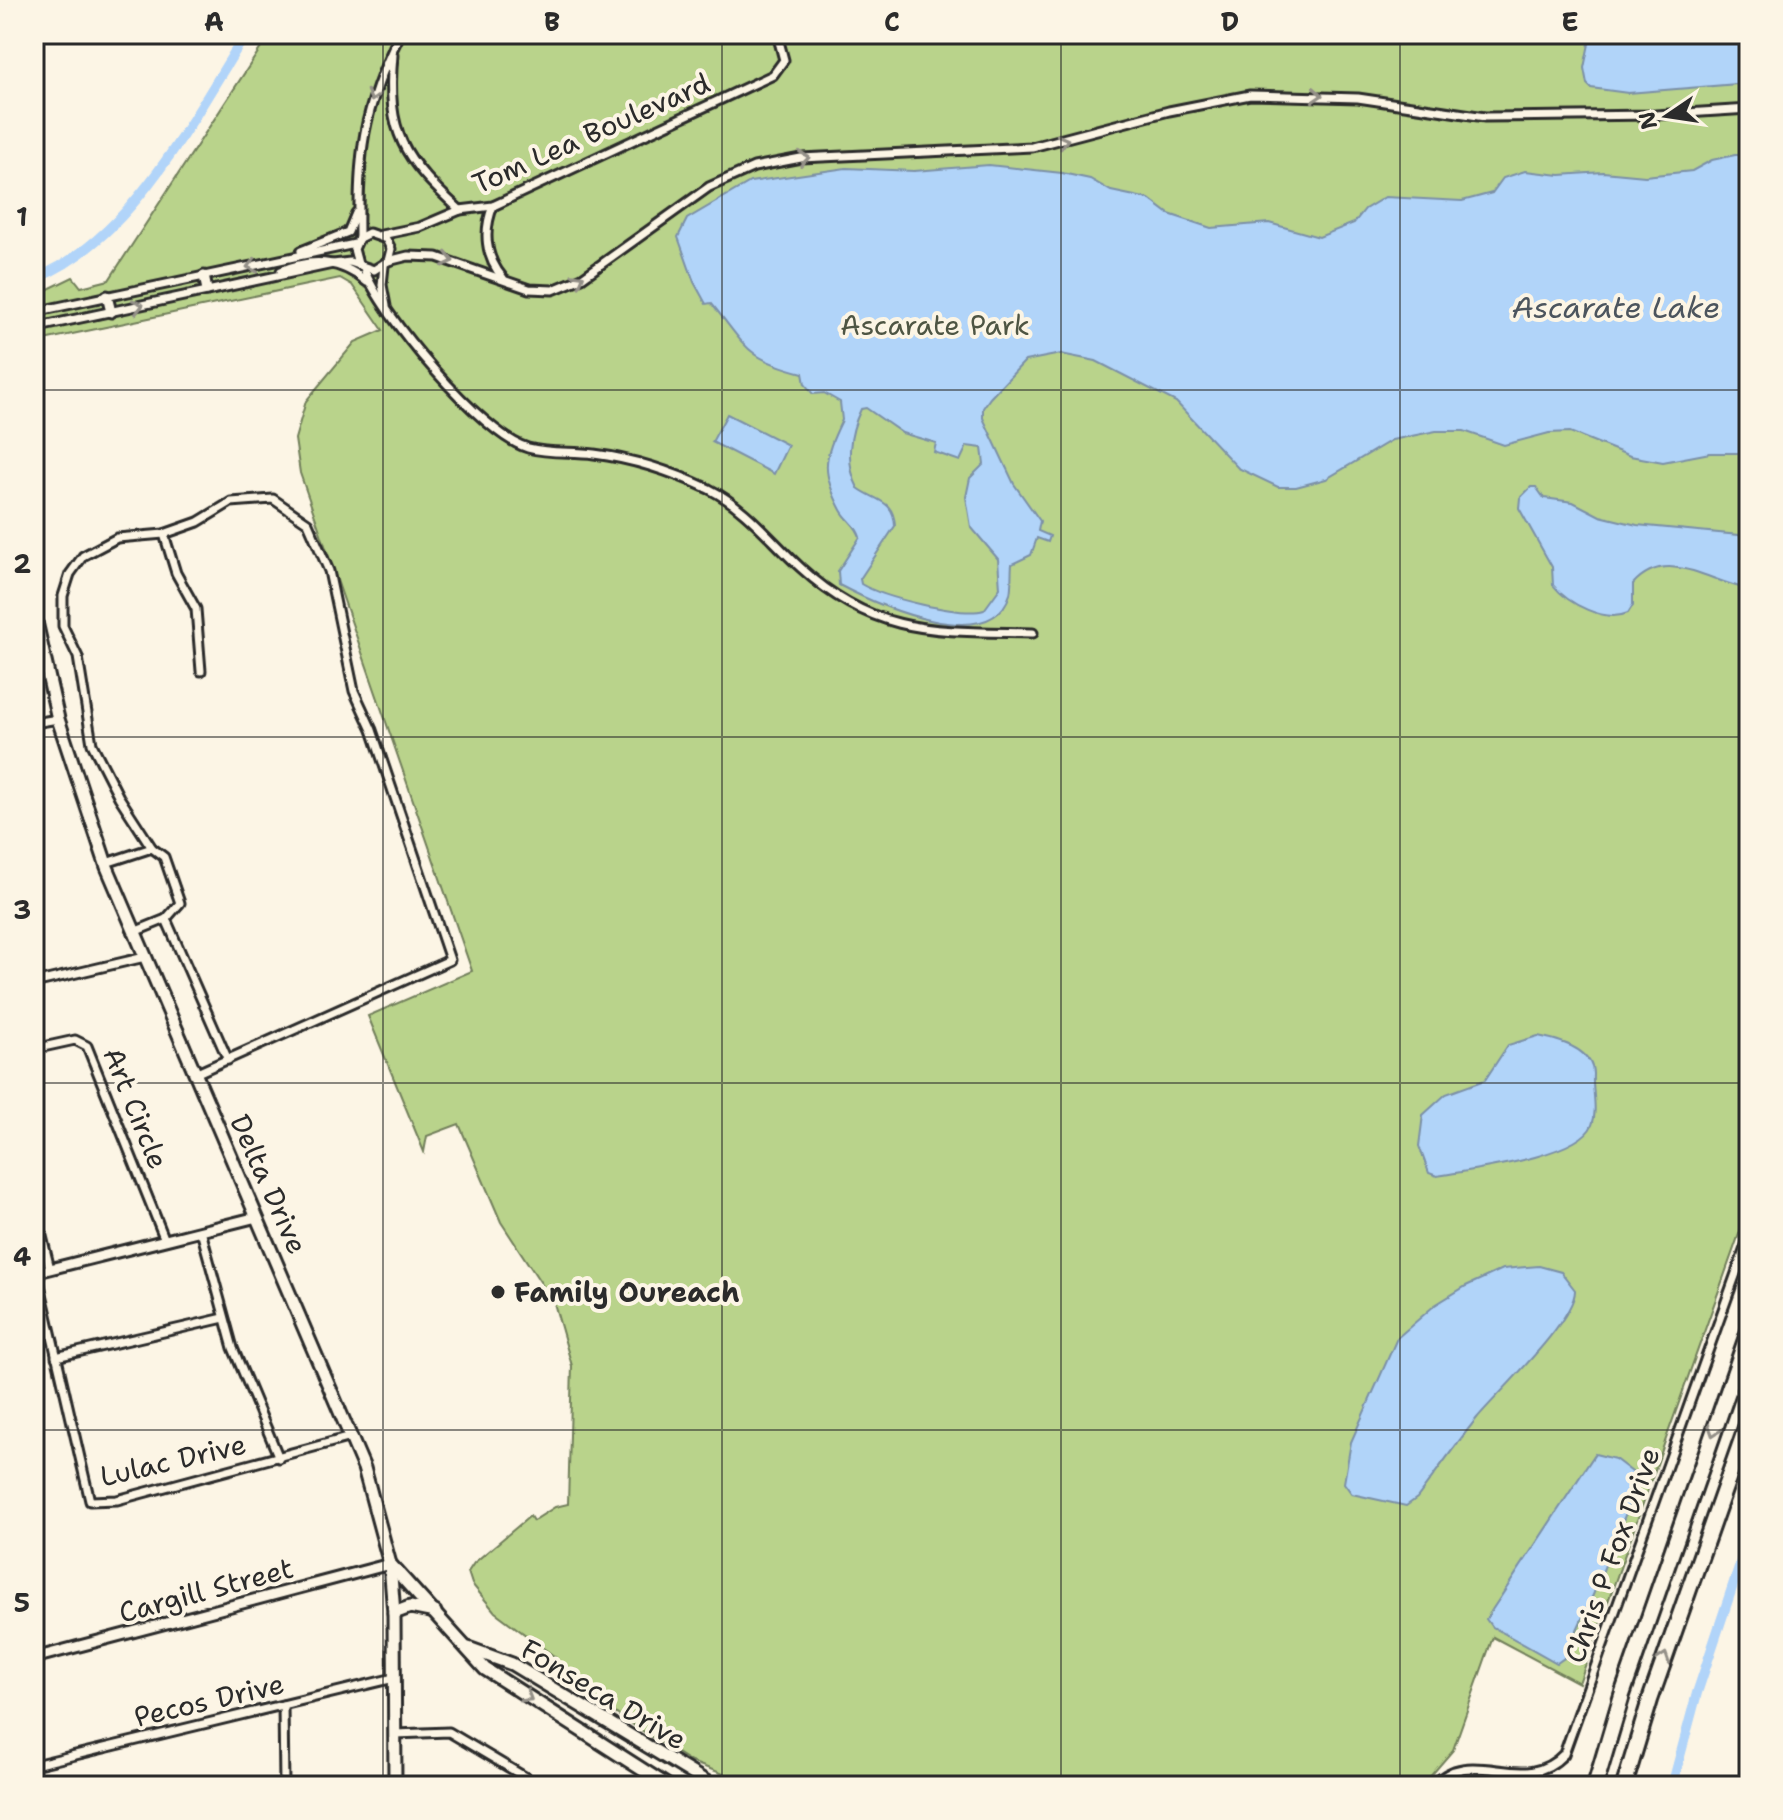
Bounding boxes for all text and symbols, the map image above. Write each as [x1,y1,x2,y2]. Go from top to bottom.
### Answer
text: A [204,4,224,39]
text: B [544,4,560,39]
text: C [884,4,900,39]
text: D [1221,4,1239,39]
text: E [1561,4,1579,39]
street label: Tom Lea Boulevard [466,63,716,203]
north arrow [1627,76,1707,156]
one-way arrow [1311,86,1324,103]
one-way arrow [366,88,382,102]
text: N [1632,109,1664,132]
one-way arrow [1056,133,1070,150]
one-way arrow [798,149,811,166]
text: 1 [16,199,28,234]
one-way arrow [441,251,454,268]
one-way arrow [245,256,258,273]
one-way arrow [570,273,585,289]
water label: Ascarate Lake [1512,287,1720,328]
one-way arrow [130,298,144,315]
park label: Ascarate Park [840,306,1030,344]
text: 2 [13,546,31,581]
text: 3 [13,892,31,927]
street label: Art Circle [94,1042,178,1174]
street label: Delta Drive [221,1108,317,1260]
text: 4 [13,1239,31,1274]
place label: Family Oureach [514,1273,740,1311]
marker: Family Oureach [489,1283,507,1301]
one-way arrow [1707,1423,1723,1437]
street label: Lulac Drive [96,1425,250,1495]
street label: Chris P Fox Drive [1555,1442,1669,1668]
street label: Cargill Street [115,1548,297,1632]
text: 5 [14,1585,30,1620]
street label: Fonseca Drive [514,1630,694,1758]
one-way arrow [1655,1652,1671,1666]
street label: Pecos Drive [130,1664,288,1736]
one-way arrow [518,1687,533,1703]

